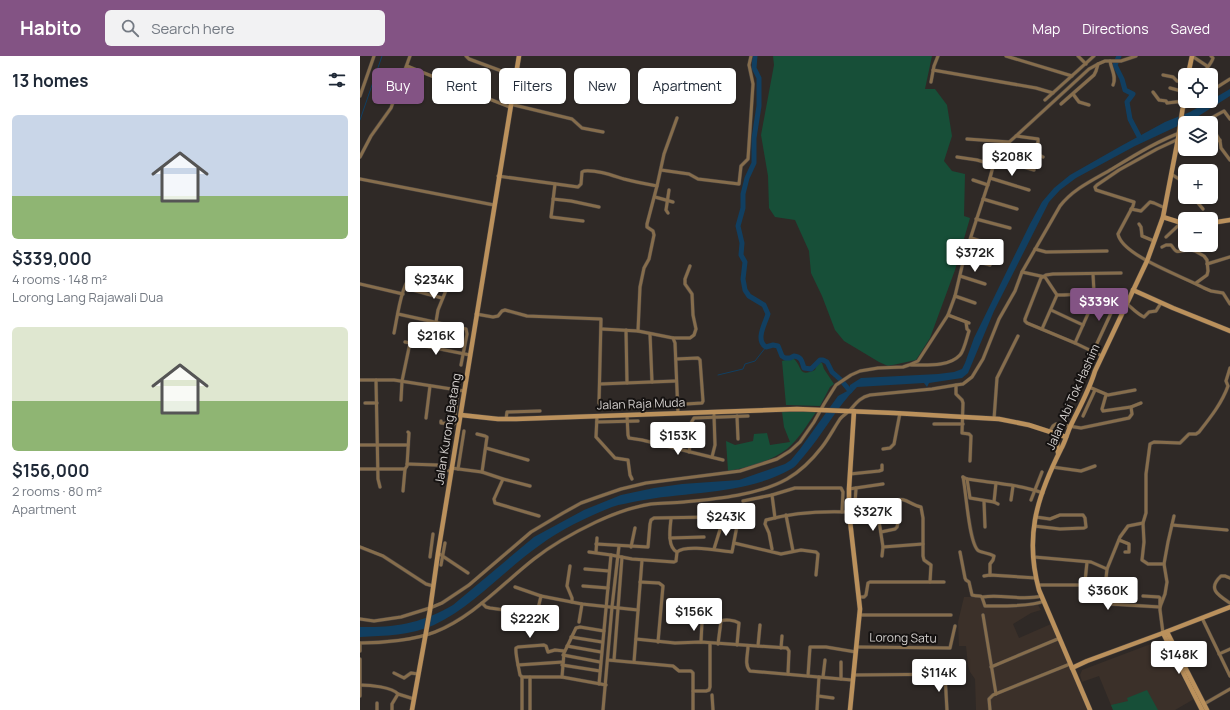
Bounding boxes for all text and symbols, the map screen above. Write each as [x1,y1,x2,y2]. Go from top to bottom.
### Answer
search box [105,10,385,46]
text: Habito [20,15,81,41]
icon: search [119,17,141,39]
text: Search here [151,18,235,39]
text: Map [1032,19,1060,38]
text: Directions [1082,19,1149,38]
text: Saved [1171,19,1210,38]
chip: Buy [372,68,424,104]
chip: Rent [432,68,491,104]
chip: Filters [499,68,566,104]
chip: New [574,68,630,104]
chip: Apartment [638,68,736,104]
map controls [1178,68,1218,252]
button: locate [1178,68,1218,108]
text: 13 homes [12,69,88,92]
icon: filters [326,69,348,91]
button: layers [1178,116,1218,156]
icon: home [144,141,216,213]
pin: $208K [984,143,1040,177]
text: $208K [992,147,1032,165]
button: + [1178,164,1218,204]
button: − [1178,212,1218,252]
pin: $372K [947,239,1003,273]
text: $372K [956,243,994,261]
text: $339,000 [12,247,92,270]
pin: $234K [406,266,462,300]
text: 4 rooms · 148 m² [12,270,107,288]
text: $234K [414,270,454,288]
text: Lorong Lang Rajawali Dua [12,288,163,306]
pin: $339K [1071,288,1127,322]
text: $339K [1079,292,1119,310]
pin: $216K [408,322,464,356]
text: $216K [417,326,455,344]
street label: Jalan Abi Tok Hashim [1042,341,1104,452]
icon: home [144,353,216,425]
street label: Jalan Kurong Batang [430,372,465,486]
street label: Jalan Raja Muda [596,393,686,414]
pin: $153K [650,422,706,456]
text: $153K [659,426,697,444]
text: $156,000 [12,459,89,482]
text: 2 rooms · 80 m² [12,482,102,500]
pin: $327K [845,498,901,532]
text: Apartment [12,500,76,518]
text: $327K [854,502,892,520]
pin: $243K [698,503,754,537]
text: $243K [706,507,746,525]
pin: $360K [1080,577,1136,611]
text: $360K [1088,581,1128,599]
pin: $156K [666,598,722,632]
text: $156K [675,602,713,620]
pin: $222K [502,605,558,639]
text: $222K [510,609,550,627]
street label: Lorong Satu [869,628,937,647]
pin: $148K [1151,641,1207,675]
text: $148K [1160,645,1198,663]
pin: $114K [911,659,967,693]
text: $114K [921,663,957,681]

